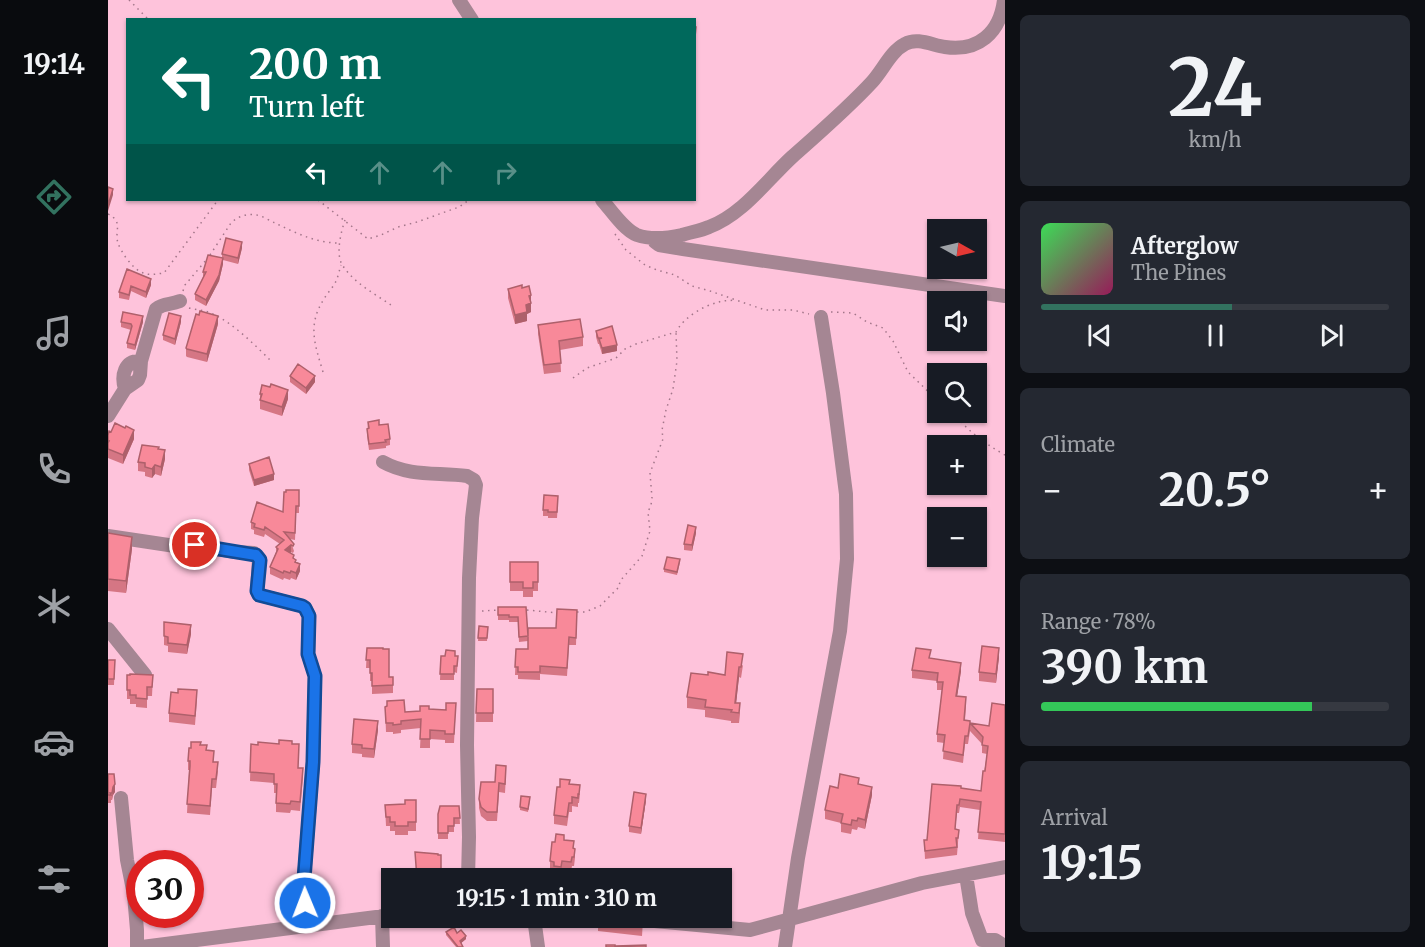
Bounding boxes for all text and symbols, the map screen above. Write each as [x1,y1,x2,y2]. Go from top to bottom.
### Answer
text: 200 m [249,38,381,90]
text: 24 [1168,39,1262,137]
icon: left [150,42,228,120]
text: 19:14 [23,47,85,81]
text: Turn left [249,90,364,124]
text: km/h [1189,127,1241,152]
icon: left [300,156,333,189]
icon: ahead [363,156,396,189]
icon: ahead [426,156,459,189]
icon: right [489,156,522,189]
icon: directions [33,176,75,218]
north arrow [927,219,987,279]
map controls [927,219,987,567]
text: Afterglow [1131,232,1238,260]
text: The Pines [1131,260,1226,285]
button: sound [927,291,987,351]
icon: music [33,312,75,354]
icon: previous [1083,319,1116,352]
icon: pause [1199,319,1232,352]
icon: next [1315,319,1348,352]
button: search [927,363,987,423]
text: Climate [1041,432,1115,457]
button: + [927,435,987,495]
icon: phone [33,448,75,490]
text: 20.5° [1159,462,1271,518]
text: − [1041,470,1063,511]
text: + [1367,470,1389,511]
button: − [927,507,987,567]
pin [169,519,220,570]
icon: arrive [178,528,211,561]
icon: climate [33,585,75,627]
text: Range · 78% [1041,609,1156,634]
text: 390 km [1041,639,1208,695]
icon: car [33,721,75,763]
text: Arrival [1041,805,1108,830]
text: 19:15 [1041,835,1143,891]
speed limit sign: 30 [126,850,204,928]
icon: filters [33,858,75,900]
position arrow [273,871,337,935]
text: 19:15 · 1 min · 310 m [456,884,657,912]

